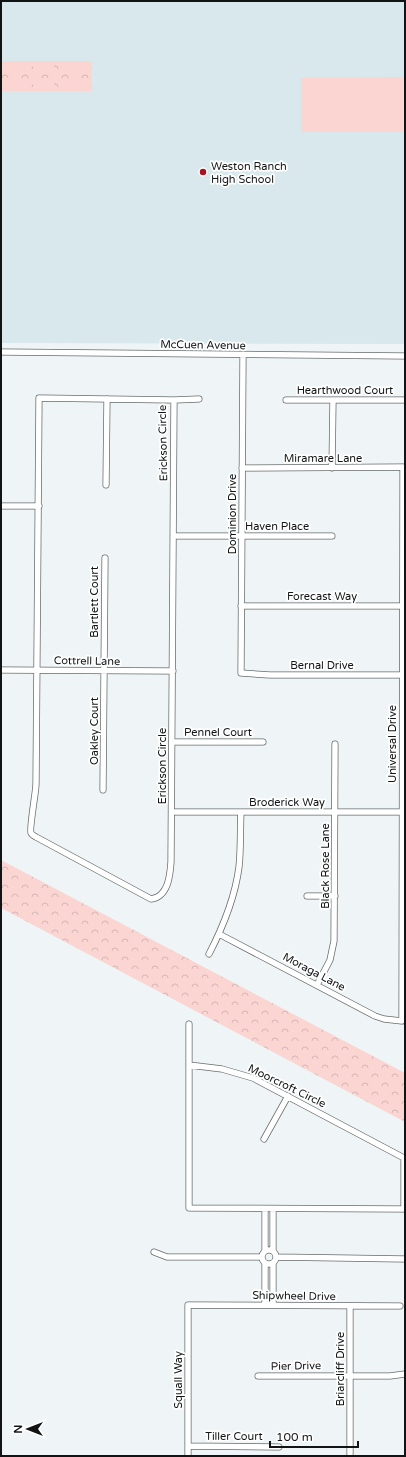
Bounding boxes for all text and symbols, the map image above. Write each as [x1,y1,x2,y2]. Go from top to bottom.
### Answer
place label: Weston Ranch High School [211,160,287,186]
marker: Weston Ranch High School [198,167,208,177]
street label: McCuen Avenue [160,338,246,352]
street label: Hearthwood Court [297,384,393,397]
street label: Erickson Circle [156,405,170,481]
street label: Miramare Lane [284,452,362,465]
street label: Dominion Drive [226,474,239,554]
street label: Haven Place [245,520,309,533]
street label: Bartlett Court [88,566,101,638]
street label: Forecast Way [287,590,357,603]
street label: Cottrell Lane [54,654,120,668]
street label: Bernal Drive [290,659,354,672]
street label: Oakley Court [88,697,101,765]
street label: Universal Drive [386,705,399,783]
street label: Pennel Court [184,726,252,739]
street label: Erickson Circle [156,728,169,804]
street label: Broderick Way [249,796,325,809]
street label: Black Rose Lane [319,823,332,909]
street label: Moraga Lane [280,950,348,994]
street label: Moorcroft Circle [246,1062,328,1110]
street label: Shipwheel Drive [252,1289,336,1303]
street label: Briarcliff Drive [334,1332,347,1406]
street label: Squall Way [172,1351,185,1409]
street label: Pier Drive [271,1359,321,1373]
north arrow [8,1409,48,1449]
scale bar [270,1423,358,1449]
text: N [12,1425,25,1433]
street label: Tiller Court [205,1430,263,1443]
text: 100 m [276,1430,313,1444]

